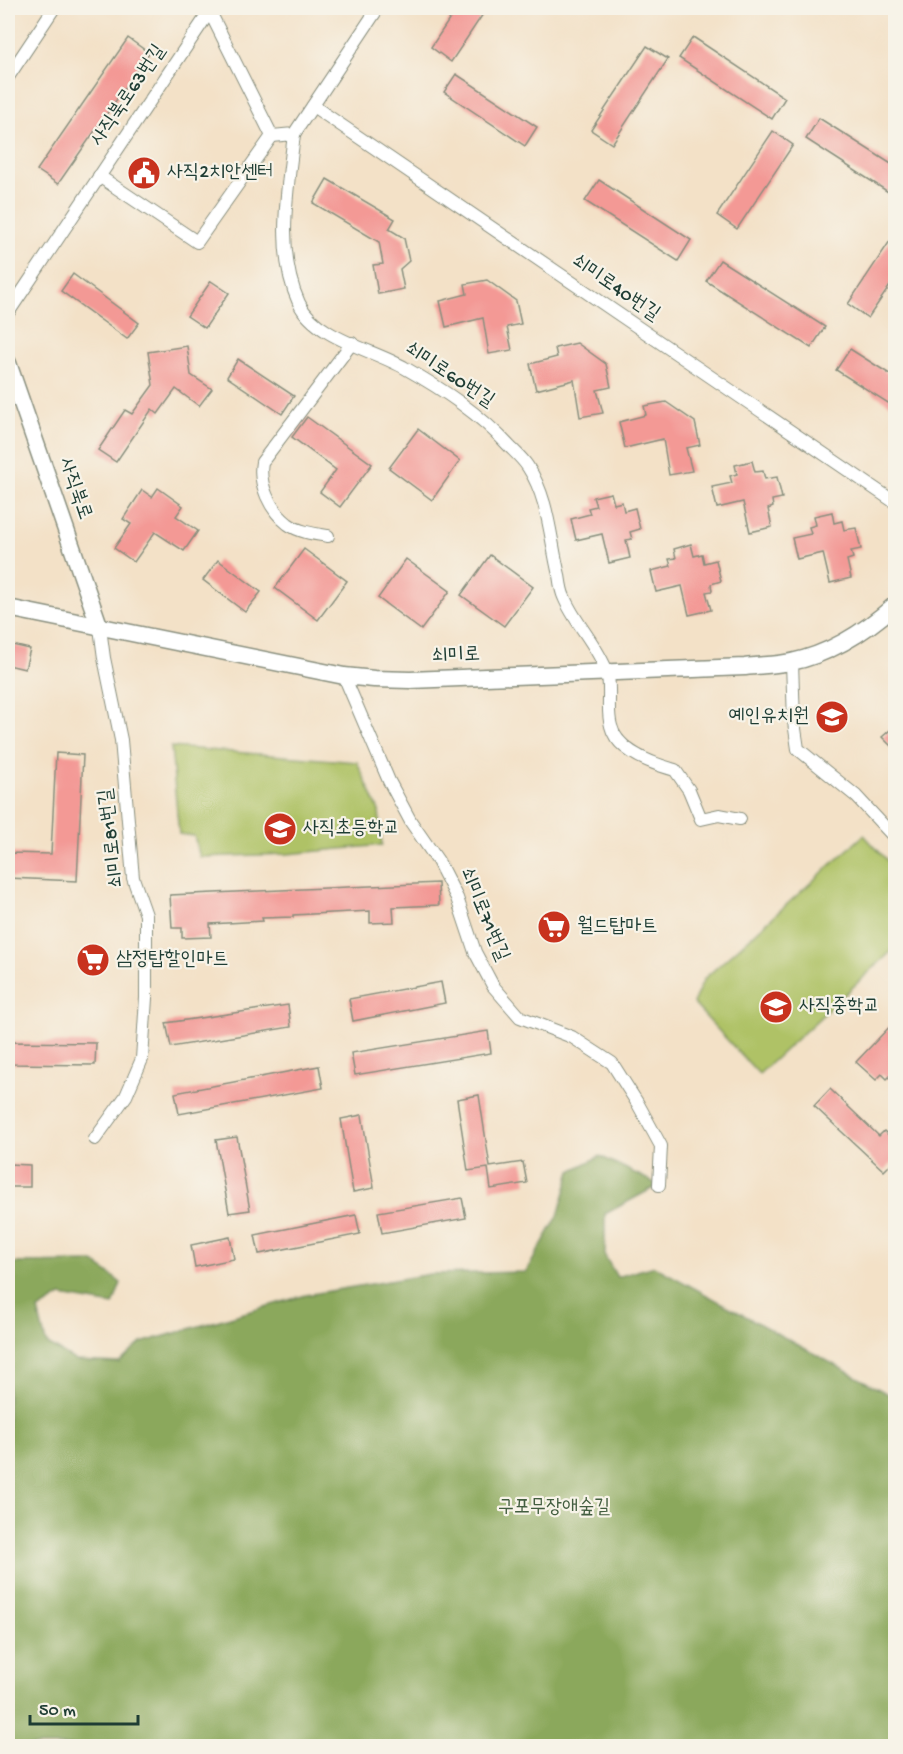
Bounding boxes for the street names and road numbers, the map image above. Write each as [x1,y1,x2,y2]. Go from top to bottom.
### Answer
street label: 사직북로63번길 [87,41,171,151]
street label: 쇠미로40번길 [567,251,663,327]
street label: 쇠미로60번길 [400,339,498,413]
street label: 사직북로 [53,455,95,523]
street label: 쇠미로 [431,644,481,670]
street label: 쇠미로81번길 [96,787,130,889]
street label: 쇠미로71번길 [453,865,513,965]

